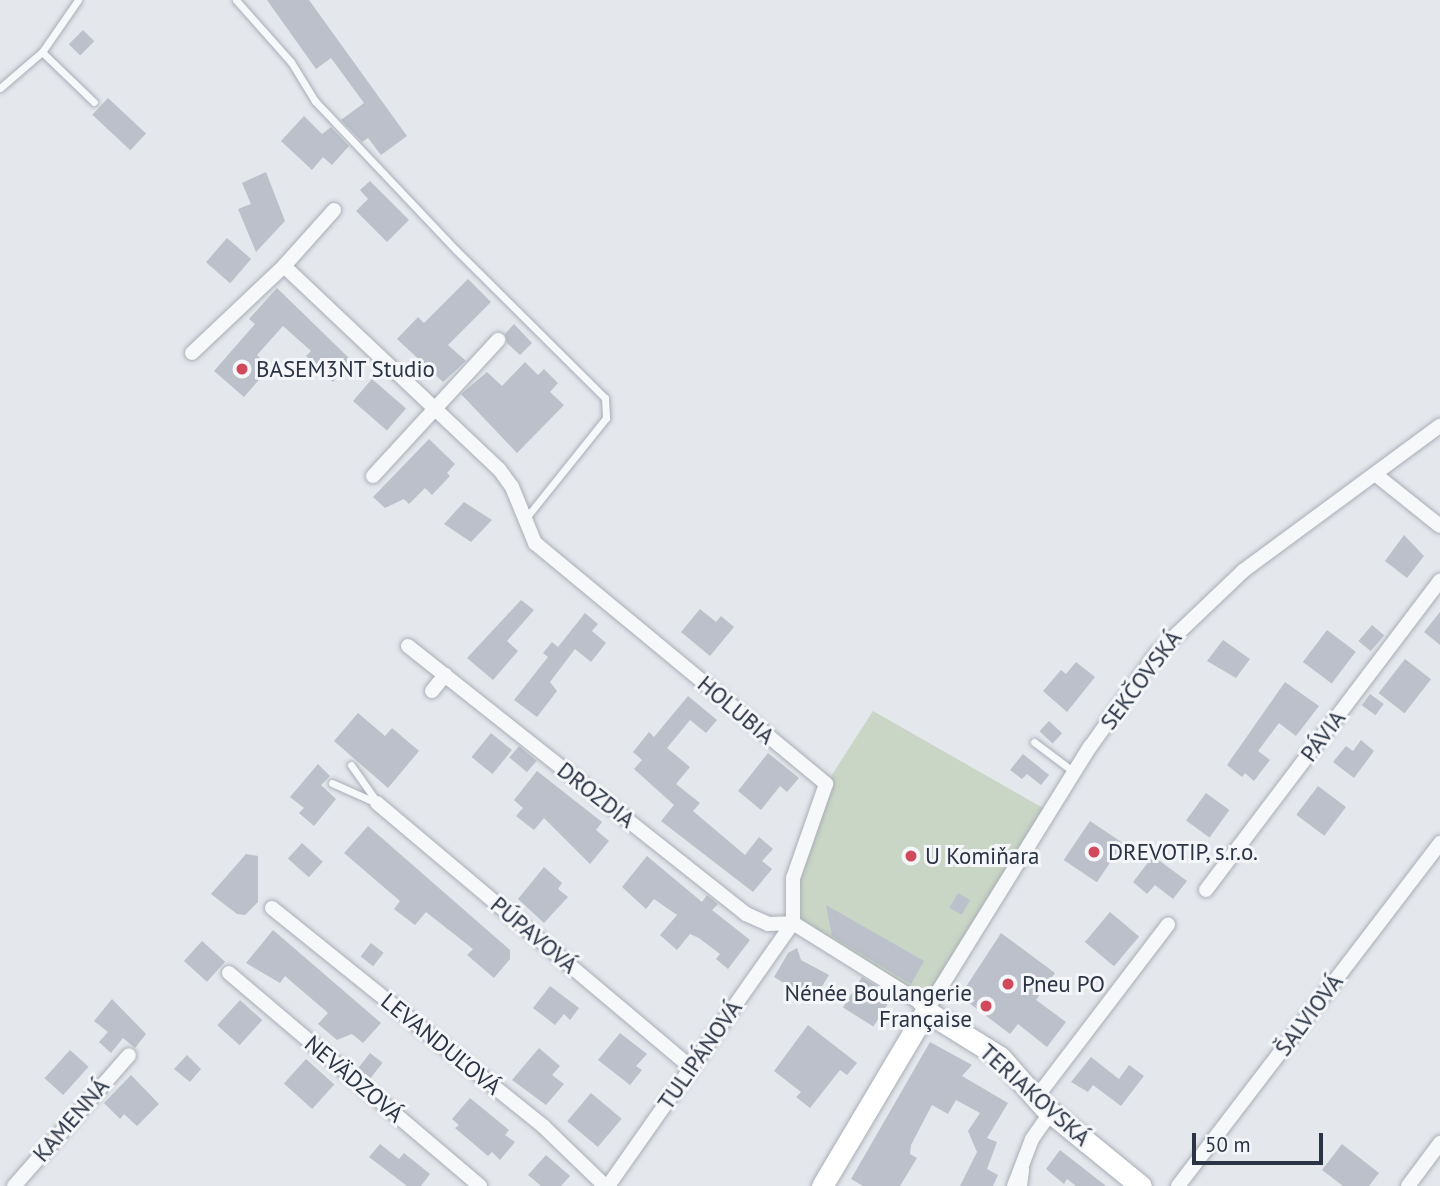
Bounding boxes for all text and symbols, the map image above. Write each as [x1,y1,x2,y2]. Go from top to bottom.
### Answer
place label: BASEM3NT Studio [256,355,436,383]
marker: BASEM3NT Studio [234,361,250,377]
street label: SEKČOVSKÁ [1095,625,1187,735]
street label: HOLUBIA [692,670,780,750]
street label: PÁVIA [1295,705,1351,767]
street label: DROZDIA [552,756,640,834]
place label: DREVOTIP, s.r.o. [1108,838,1260,866]
place label: U Komiňara [925,842,1039,870]
marker: DREVOTIP, s.r.o. [1086,844,1102,860]
marker: U Komiňara [903,848,919,864]
street label: PÚPAVOVÁ [485,891,583,979]
street label: ŠALVIOVÁ [1269,969,1349,1061]
place label: Pneu PO [1022,970,1105,998]
marker: Pneu PO [1000,976,1016,992]
place label: Nénée Boulangerie Française [784,979,972,1033]
street label: LEVANDUĽOVÁ [376,987,506,1101]
street label: TULIPÁNOVÁ [652,995,748,1115]
marker: Nénée Boulangerie Française [978,998,994,1014]
street label: NEVÄDZOVÁ [299,1030,409,1128]
street label: TERIAKOVSKÁ [974,1038,1096,1152]
street label: KAMENNÁ [27,1073,115,1167]
scale bar [1195,1120,1326,1164]
text: 50 m [1205,1131,1251,1158]

